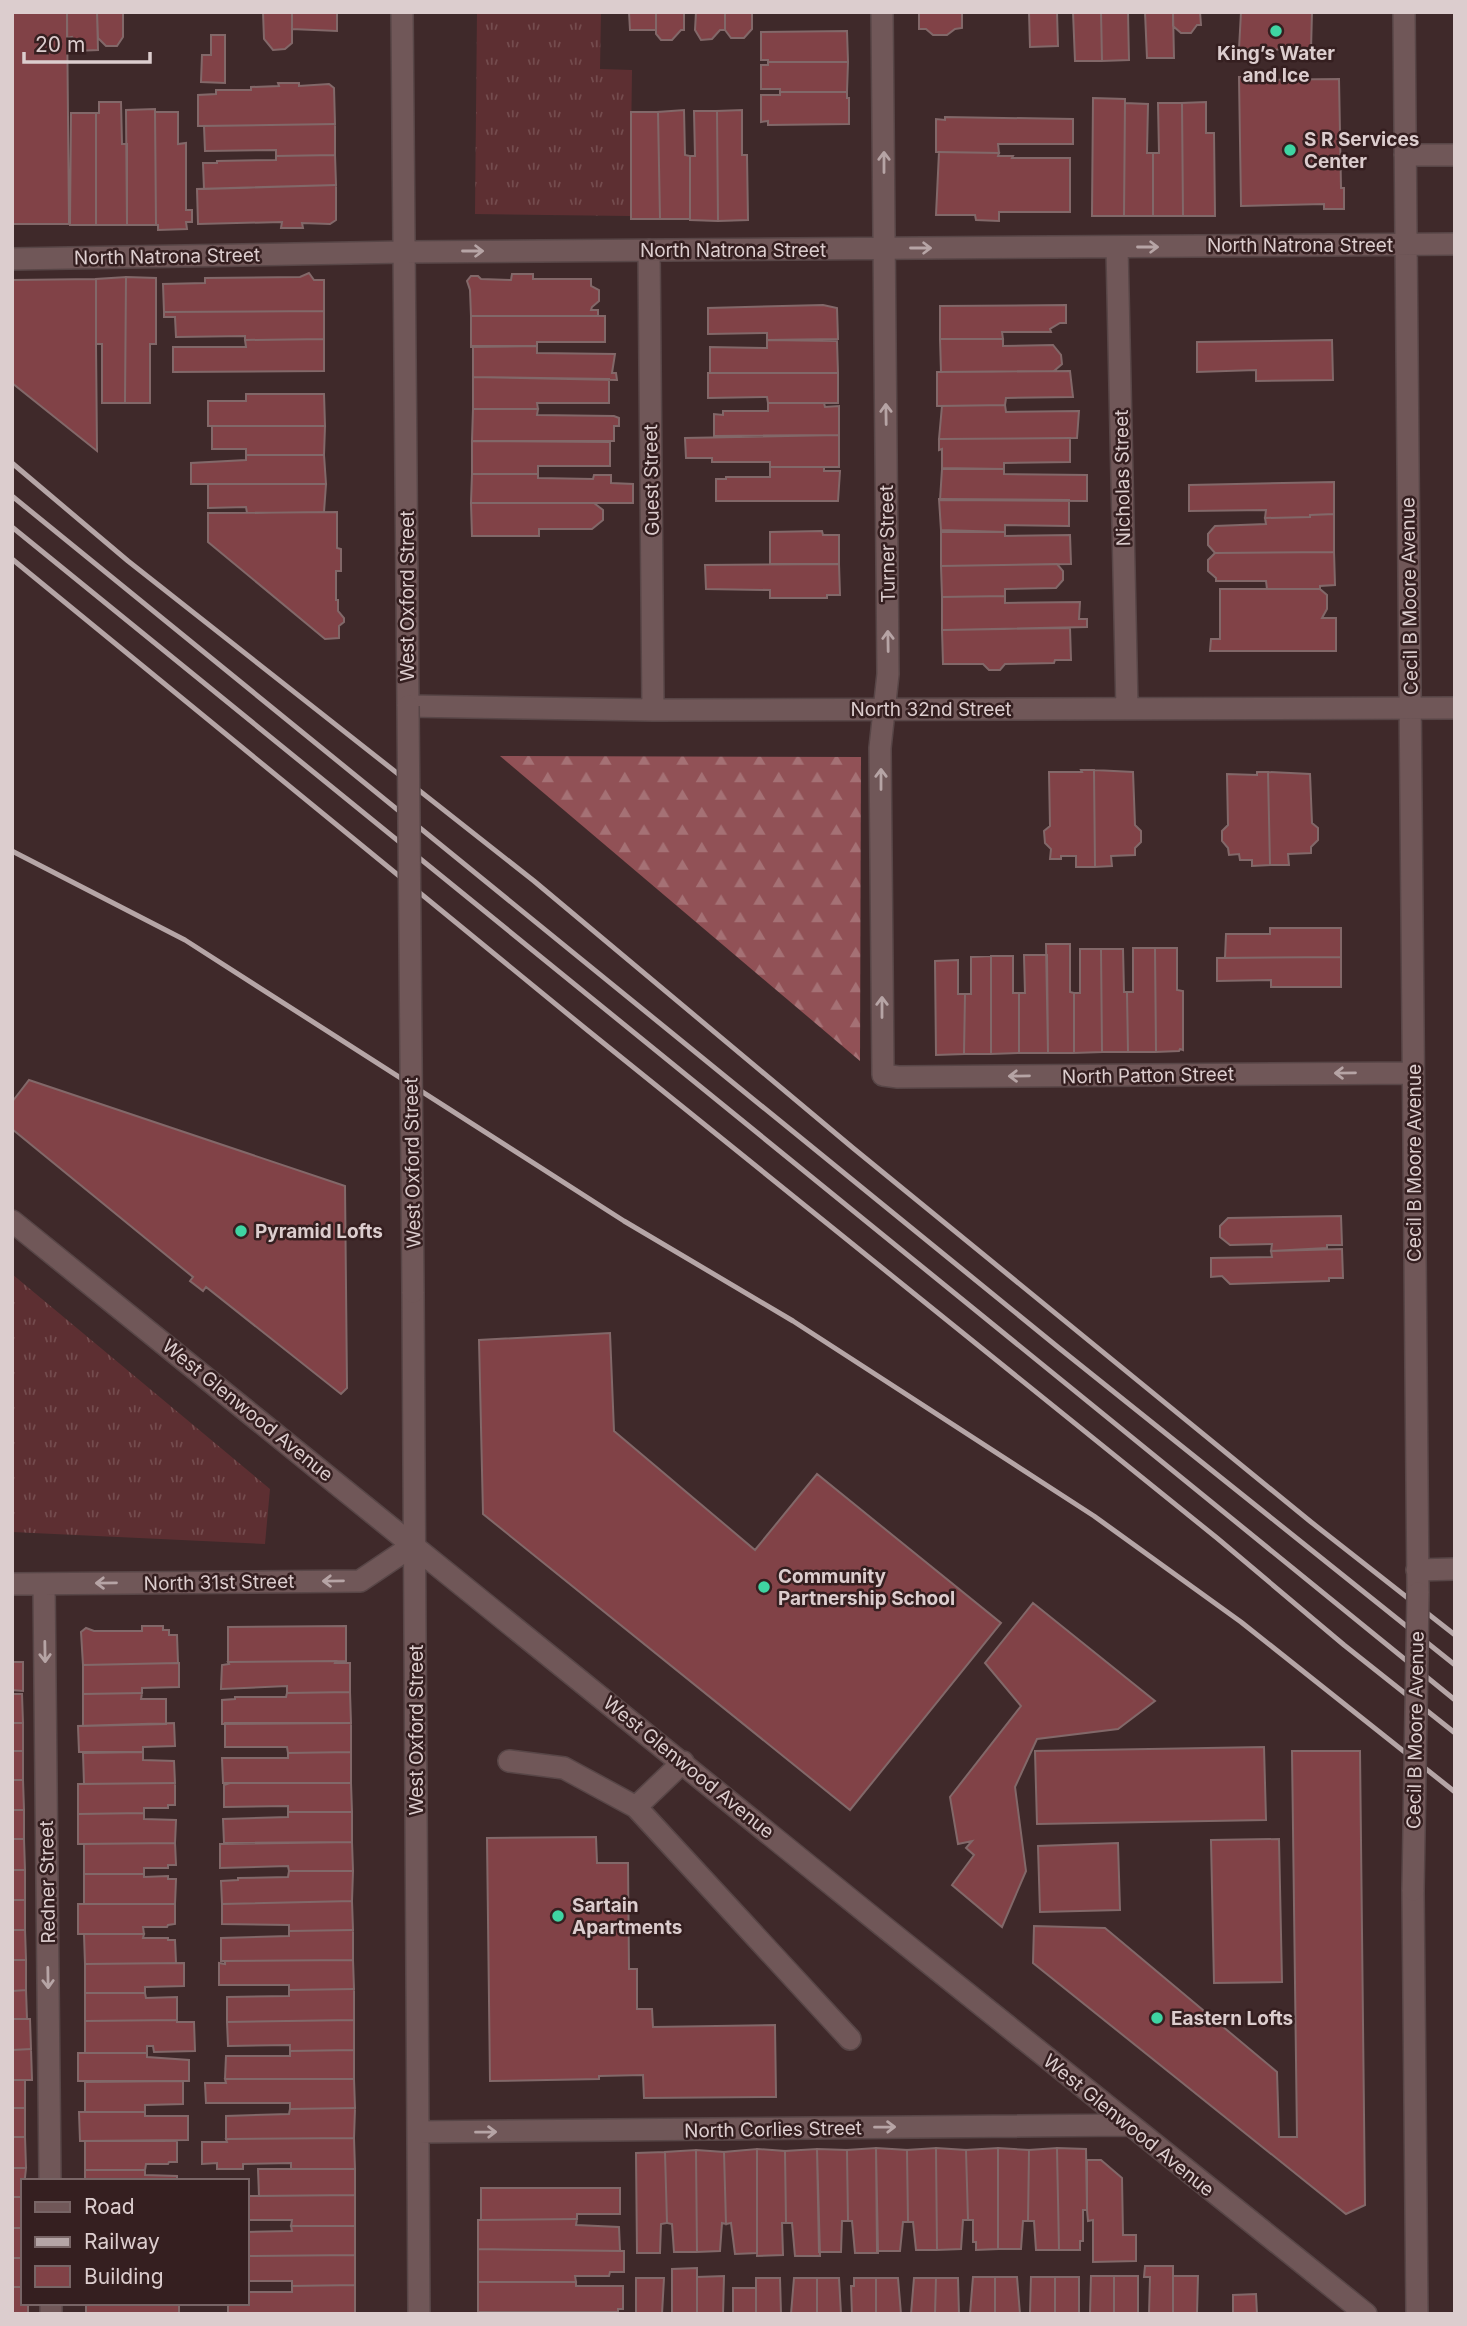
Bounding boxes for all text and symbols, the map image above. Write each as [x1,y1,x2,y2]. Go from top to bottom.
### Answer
scale bar [24,21,150,65]
marker: King’s Water and Ice [1268,23,1284,39]
text: 20 m [35,32,85,57]
place label: King’s Water and Ice [1217,42,1335,87]
place label: S R Services Center [1304,128,1419,173]
marker: S R Services Center [1282,142,1298,158]
one-way arrow [877,150,891,173]
street label: North Natrona Street [1207,234,1393,257]
street label: North Natrona Street [640,239,826,262]
one-way arrow [1136,240,1159,254]
one-way arrow [909,241,932,255]
street label: North Natrona Street [74,243,260,270]
one-way arrow [461,245,484,258]
one-way arrow [879,402,893,425]
street label: Nicholas Street [1110,409,1135,547]
street label: Guest Street [639,424,664,536]
street label: Turner Street [875,485,900,603]
street label: Cecil B Moore Avenue [1396,497,1423,695]
street label: West Oxford Street [396,511,419,682]
one-way arrow [881,630,895,653]
street label: North 32nd Street [850,698,1012,721]
one-way arrow [874,768,888,791]
one-way arrow [875,996,889,1019]
street label: North Patton Street [1062,1062,1234,1089]
street label: Cecil B Moore Avenue [1403,1064,1426,1262]
one-way arrow [1334,1066,1357,1080]
one-way arrow [1008,1069,1031,1083]
street label: West Oxford Street [400,1077,425,1249]
place label: Pyramid Lofts [255,1220,383,1243]
marker: Pyramid Lofts [233,1223,249,1239]
street label: West Glenwood Avenue [158,1334,338,1486]
place label: Community Partnership School [778,1565,955,1610]
street label: North 31st Street [144,1570,295,1595]
one-way arrow [322,1574,345,1588]
one-way arrow [95,1576,118,1590]
marker: Community Partnership School [756,1579,772,1595]
street label: Cecil B Moore Avenue [1402,1631,1429,1829]
one-way arrow [38,1640,52,1663]
street label: West Oxford Street [405,1645,428,1816]
street label: West Glenwood Avenue [599,1691,779,1843]
street label: Redner Street [35,1820,60,1944]
place label: Sartain Apartments [572,1894,682,1939]
marker: Sartain Apartments [550,1908,566,1924]
one-way arrow [41,1966,55,1989]
place label: Eastern Lofts [1171,2007,1293,2030]
marker: Eastern Lofts [1149,2010,1165,2026]
street label: West Glenwood Avenue [1039,2049,1219,2201]
street label: North Corlies Street [684,2116,862,2143]
one-way arrow [874,2121,897,2134]
one-way arrow [475,2125,498,2138]
legend [21,2179,248,2305]
text: Road [84,2194,135,2219]
text: Railway [84,2229,160,2254]
text: Building [84,2264,164,2289]

